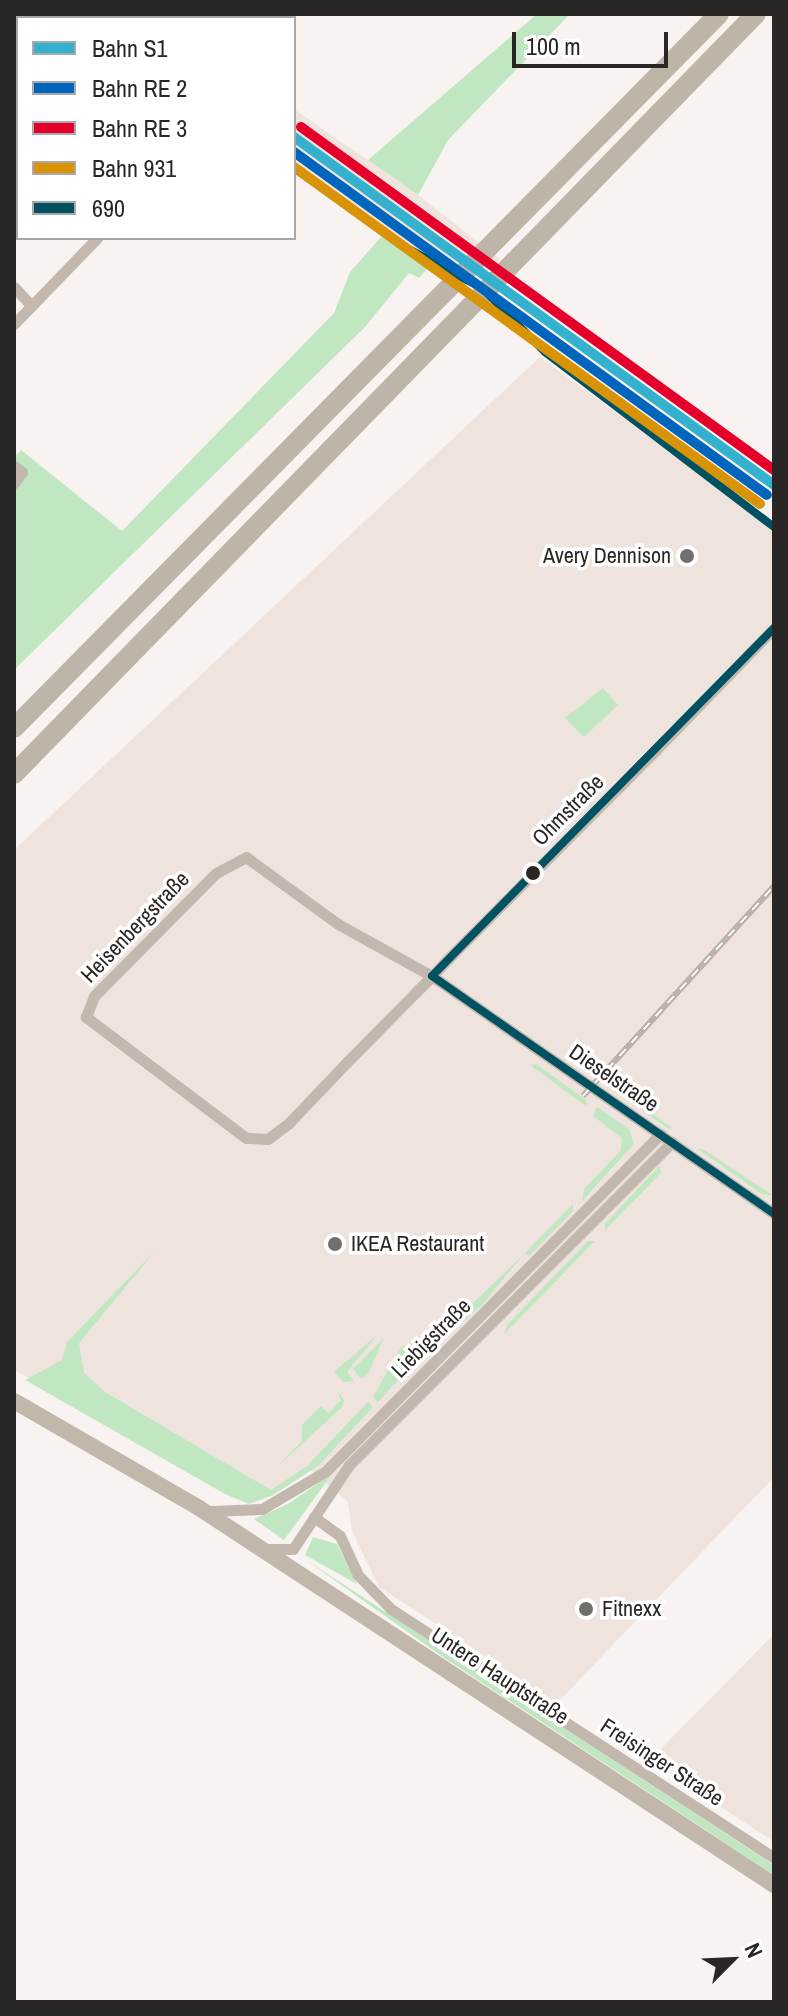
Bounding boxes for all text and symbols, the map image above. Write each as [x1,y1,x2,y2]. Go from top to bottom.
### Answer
legend [16,16,296,240]
scale bar [516,16,672,66]
text: 100 m [526,30,581,62]
text: Bahn S1 [92,32,168,64]
text: Bahn RE 2 [92,72,187,104]
text: Bahn RE 3 [92,112,187,144]
text: Bahn 931 [92,152,176,184]
text: 690 [92,192,125,224]
place label: Avery Dennison [543,543,671,569]
marker: Avery Dennison [678,547,696,565]
street label: Ohmstraße [527,769,609,851]
unlabelled marker [525,865,541,881]
street label: Heisenbergstraße [75,866,195,988]
street label: Dieselstraße [564,1038,664,1118]
place label: IKEA Restaurant [351,1231,485,1257]
marker: IKEA Restaurant [326,1235,344,1253]
street label: Liebigstraße [386,1293,476,1383]
place label: Fitnexx [602,1596,661,1622]
marker: Fitnexx [577,1600,595,1618]
street label: Untere Hauptstraße [426,1622,574,1730]
street label: Freisinger Straße [596,1712,728,1812]
north arrow [692,1920,772,2000]
text: N [738,1938,770,1962]

